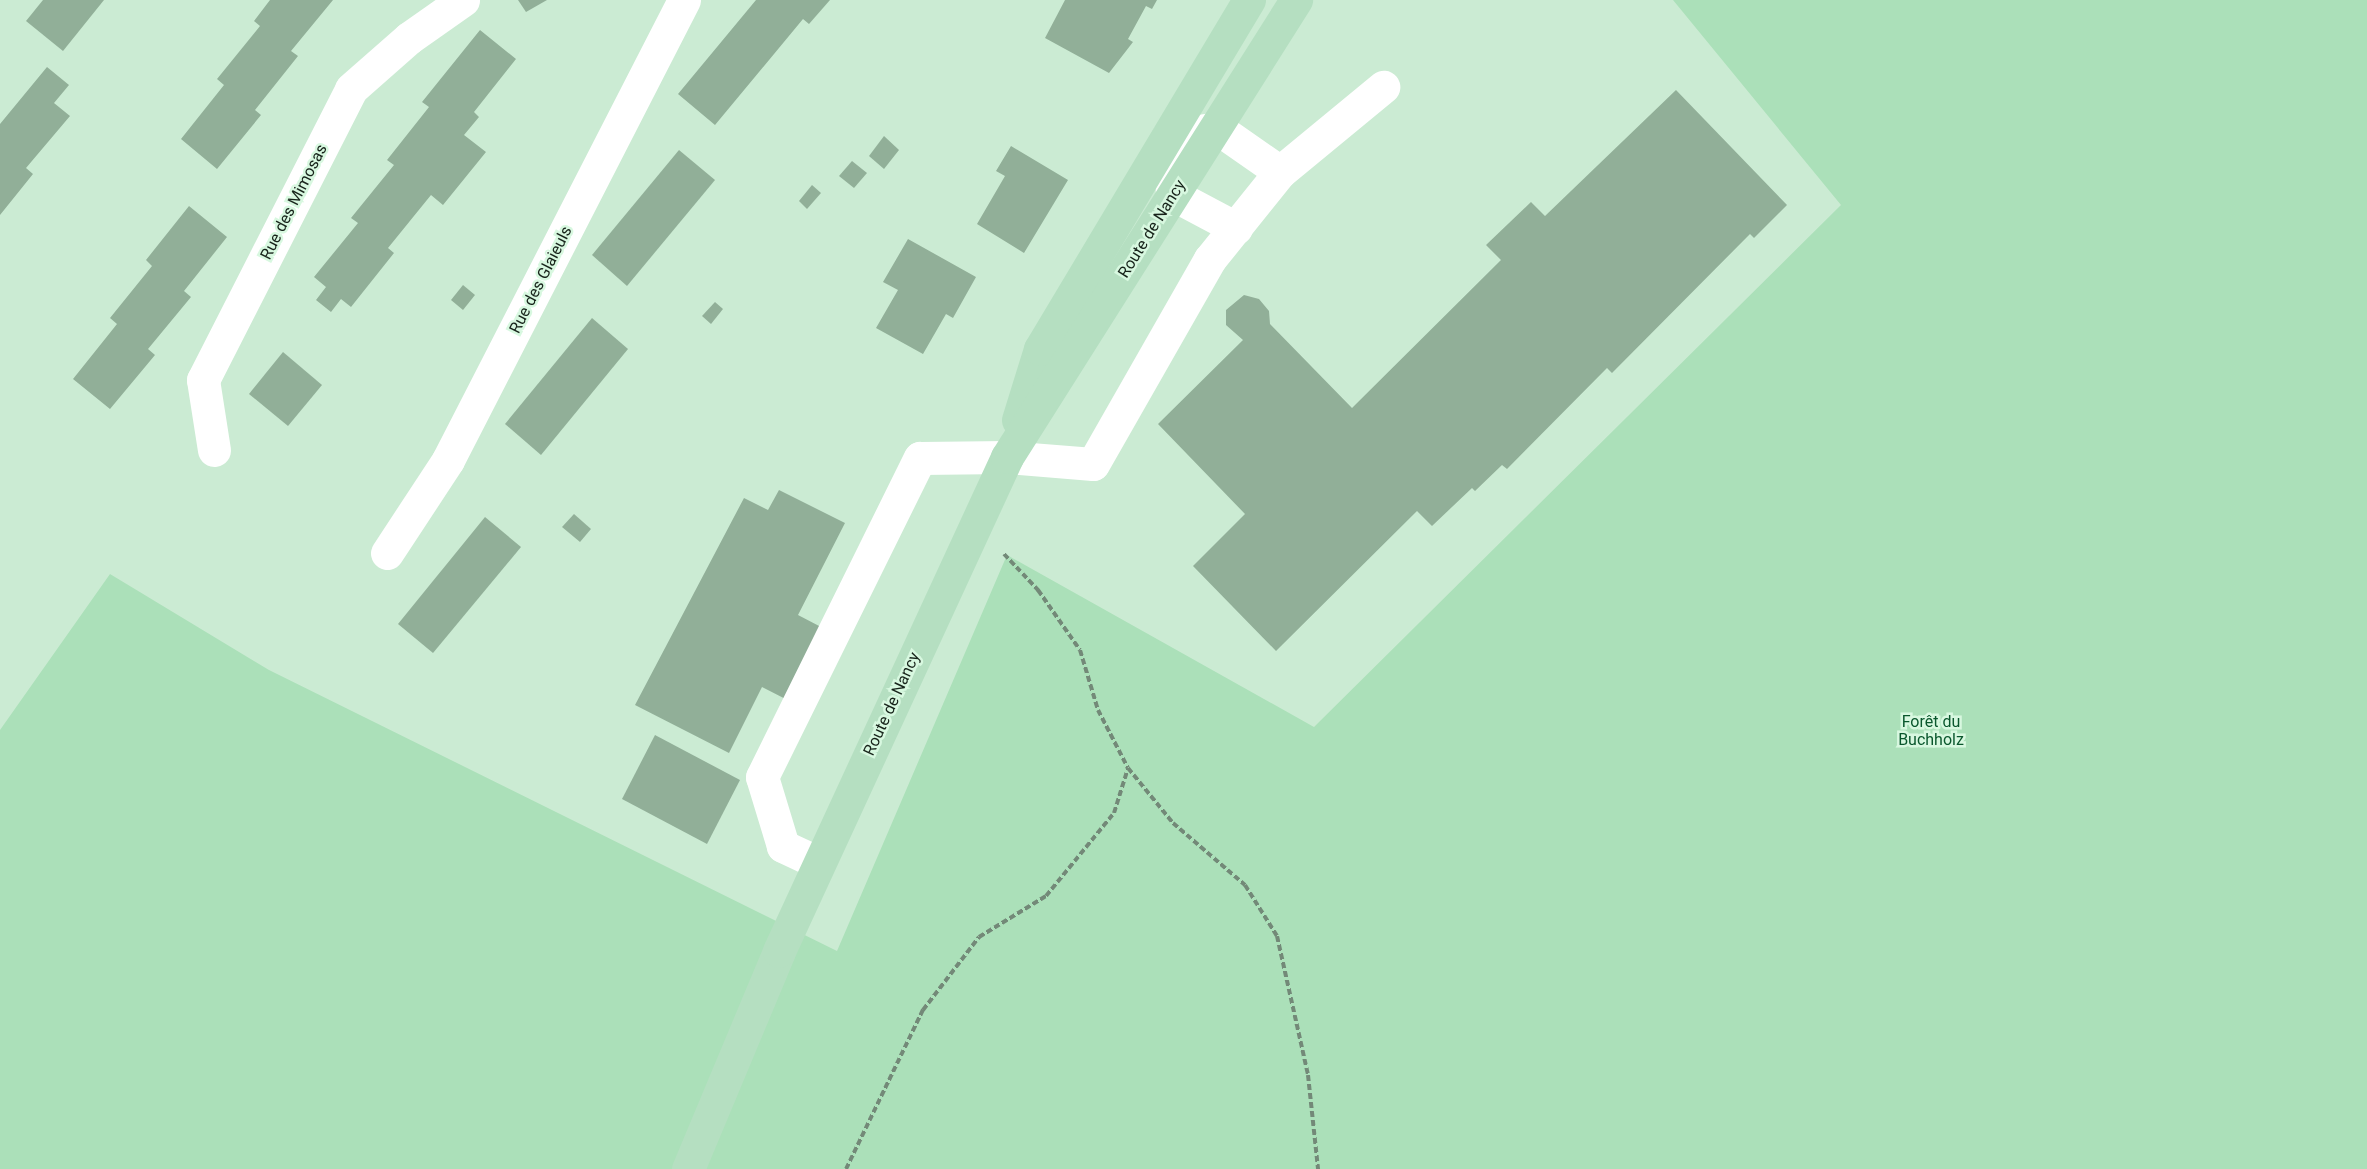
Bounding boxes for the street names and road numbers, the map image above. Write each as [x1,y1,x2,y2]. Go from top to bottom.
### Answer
street label: Rue des Mimosas [257,141,331,263]
street label: Route de Nancy [1114,176,1190,282]
street label: Rue des Glaieuls [506,223,576,337]
street label: Route de Nancy [860,649,924,759]

